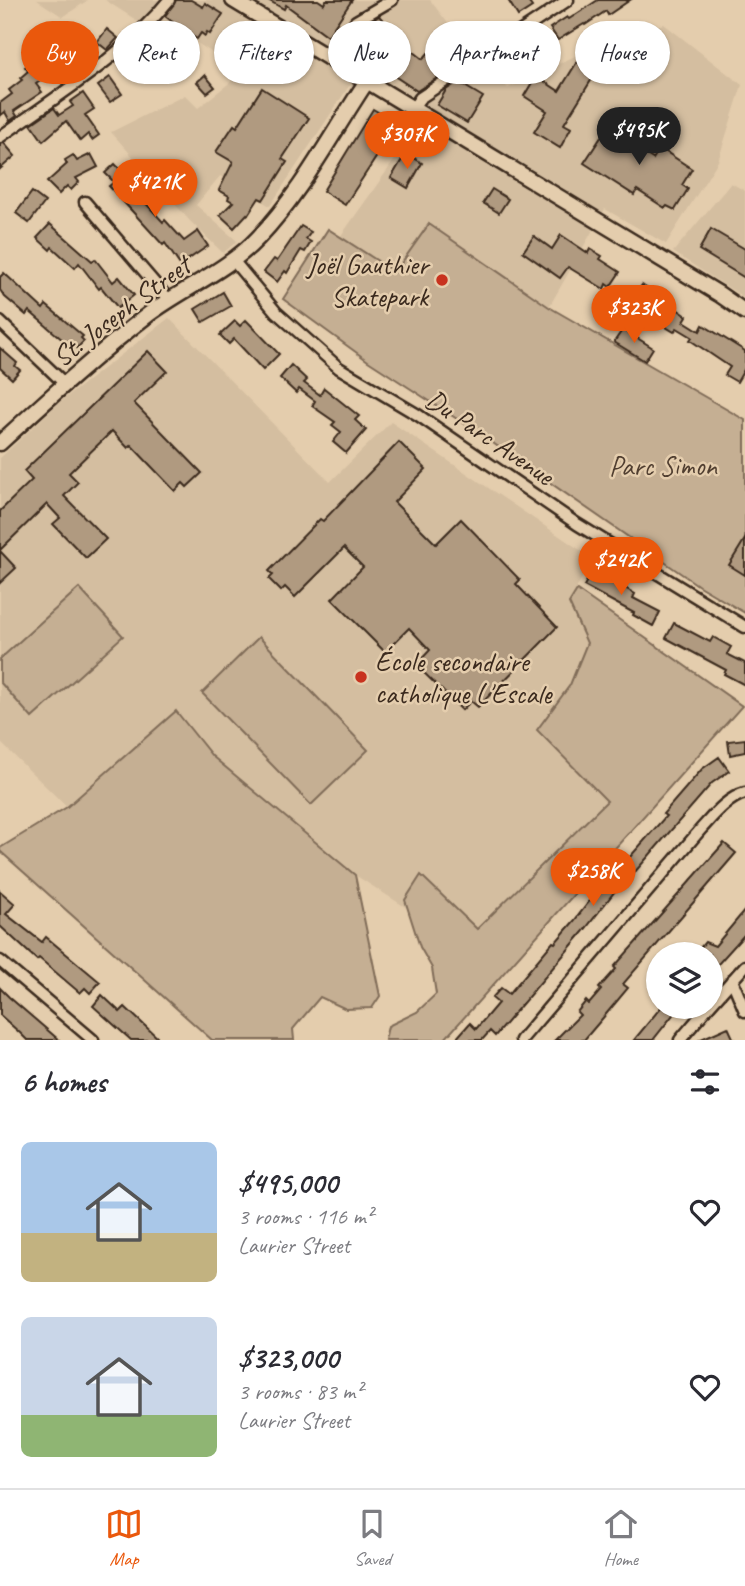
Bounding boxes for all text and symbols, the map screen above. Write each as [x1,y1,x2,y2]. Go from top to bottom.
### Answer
chip: Buy [21,21,99,84]
chip: Rent [113,21,200,84]
chip: Filters [214,21,314,84]
chip: New [328,21,411,84]
chip: Apartment [425,21,561,84]
chip: House [575,21,670,84]
pin: $495K [590,108,688,167]
pin: $307K [358,111,456,171]
text: $495K [613,115,665,144]
text: $307K [381,119,434,148]
pin: $421K [106,160,204,219]
text: $421K [128,167,182,196]
street label: St. Joseph Street [45,246,200,374]
place label: Joël Gauthier Skatepark [305,247,431,314]
marker: Joël Gauthier Skatepark [434,272,450,288]
pin: $323K [585,286,683,345]
text: $323K [607,293,661,322]
street label: Du Parc Avenue [419,381,562,494]
park label: Parc Simon [609,448,718,483]
pin: $242K [572,538,670,597]
text: $242K [594,545,648,574]
place label: École secondaire catholique L'Escale [375,644,553,711]
marker: École secondaire catholique L'Escale [353,669,369,685]
pin: $258K [544,848,642,908]
text: $258K [567,856,619,885]
map controls [646,942,723,1019]
button: layers [646,942,723,1019]
text: 6 homes [21,1063,106,1101]
icon: filters [686,1063,724,1101]
text: $495,000 [238,1164,338,1202]
icon: home [77,1170,161,1254]
icon: heart [686,1193,724,1231]
text: 3 rooms · 116 m² [238,1202,373,1231]
text: Laurier Street [238,1231,350,1260]
text: $323,000 [238,1339,338,1377]
icon: home [77,1345,161,1429]
icon: heart [686,1368,724,1406]
text: 3 rooms · 83 m² [238,1377,362,1406]
text: Laurier Street [238,1406,350,1435]
tab: Map [105,1505,143,1571]
tab: Saved [353,1505,391,1571]
tab: Home [602,1505,640,1571]

